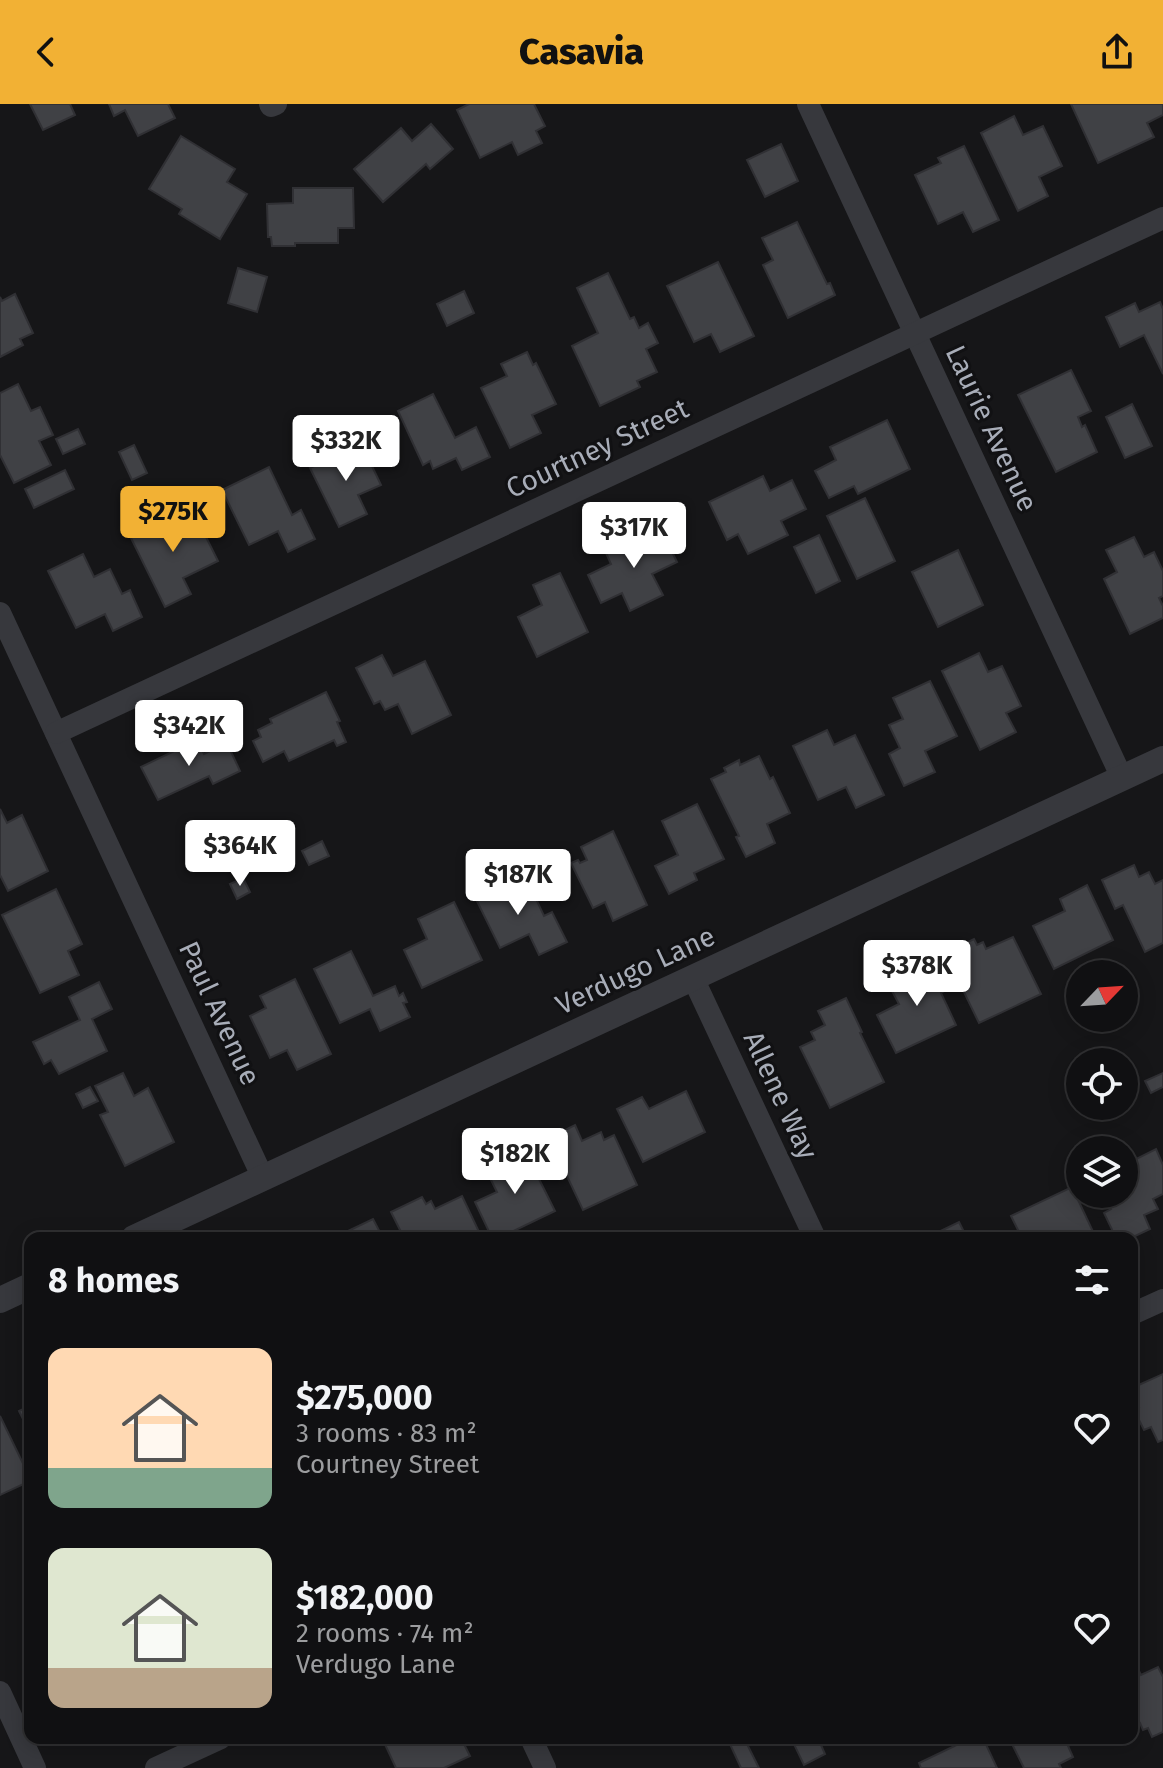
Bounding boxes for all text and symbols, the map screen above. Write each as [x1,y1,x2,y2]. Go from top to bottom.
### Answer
icon: back [24,30,68,74]
text: Casavia [519,30,644,74]
icon: share [1095,30,1139,74]
street label: Laurie Avenue [939,340,1044,517]
street label: Courtney Street [501,391,694,505]
pin: $332K [290,415,402,483]
text: $332K [311,425,381,456]
pin: $275K [117,486,229,554]
text: $275K [138,496,208,527]
pin: $317K [578,502,690,570]
text: $317K [600,512,668,543]
pin: $342K [133,700,245,768]
text: $342K [153,710,225,741]
pin: $364K [184,820,296,888]
text: $364K [203,830,277,861]
pin: $187K [462,849,574,917]
text: $187K [484,859,552,890]
street label: Verdugo Lane [550,919,720,1022]
street label: Paul Avenue [172,936,267,1090]
pin: $378K [861,940,973,1008]
text: $378K [882,950,952,981]
north arrow [1066,960,1138,1032]
map controls [1066,960,1138,1208]
street label: Allene Way [737,1026,825,1165]
button: locate [1066,1048,1138,1120]
pin: $182K [459,1128,571,1196]
button: layers [1066,1136,1138,1208]
text: $182K [480,1138,550,1169]
icon: filters [1070,1258,1114,1302]
text: 8 homes [48,1260,179,1301]
text: $275,000 [296,1377,433,1418]
icon: home [112,1380,208,1476]
icon: heart [1070,1406,1114,1450]
text: 3 rooms · 83 m² [296,1418,477,1449]
text: Courtney Street [296,1449,479,1480]
text: $182,000 [296,1577,434,1618]
icon: home [112,1580,208,1676]
icon: heart [1070,1606,1114,1650]
text: 2 rooms · 74 m² [296,1618,474,1649]
text: Verdugo Lane [296,1649,455,1680]

